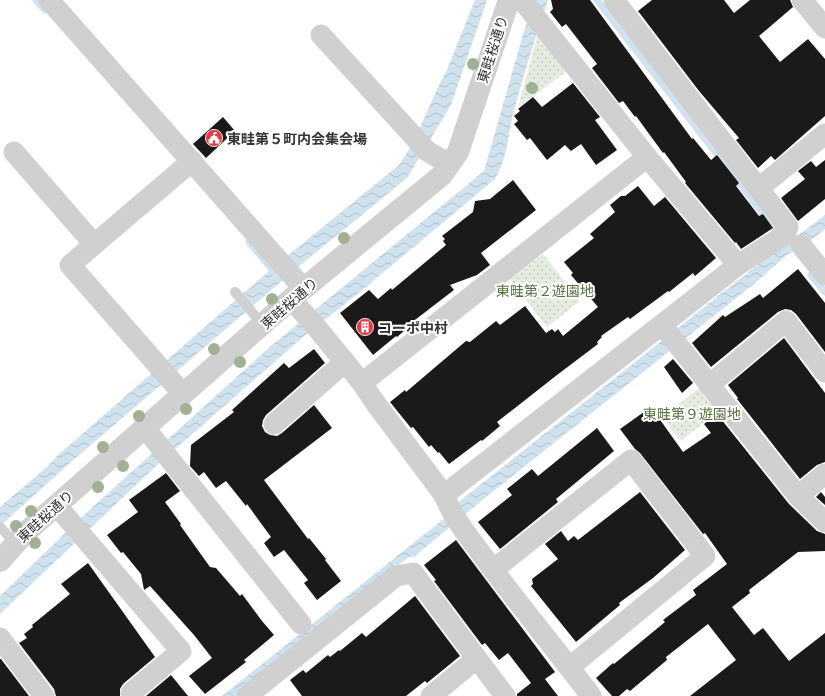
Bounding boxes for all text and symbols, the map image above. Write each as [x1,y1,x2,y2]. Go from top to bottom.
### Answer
street label: 東畦桜通り [472,13,512,85]
public building icon: 東畦第５町内会集会場 [204,128,224,148]
place label: 東畦第５町内会集会場 [227,129,367,148]
street label: 東畦桜通り [256,273,322,333]
park label: 東畦第２遊園地 [496,281,594,300]
building icon: コーポ中村 [355,317,375,337]
place label: コーポ中村 [378,318,448,337]
park label: 東畦第９遊園地 [643,404,741,423]
street label: 東畦桜通り [13,486,77,546]

